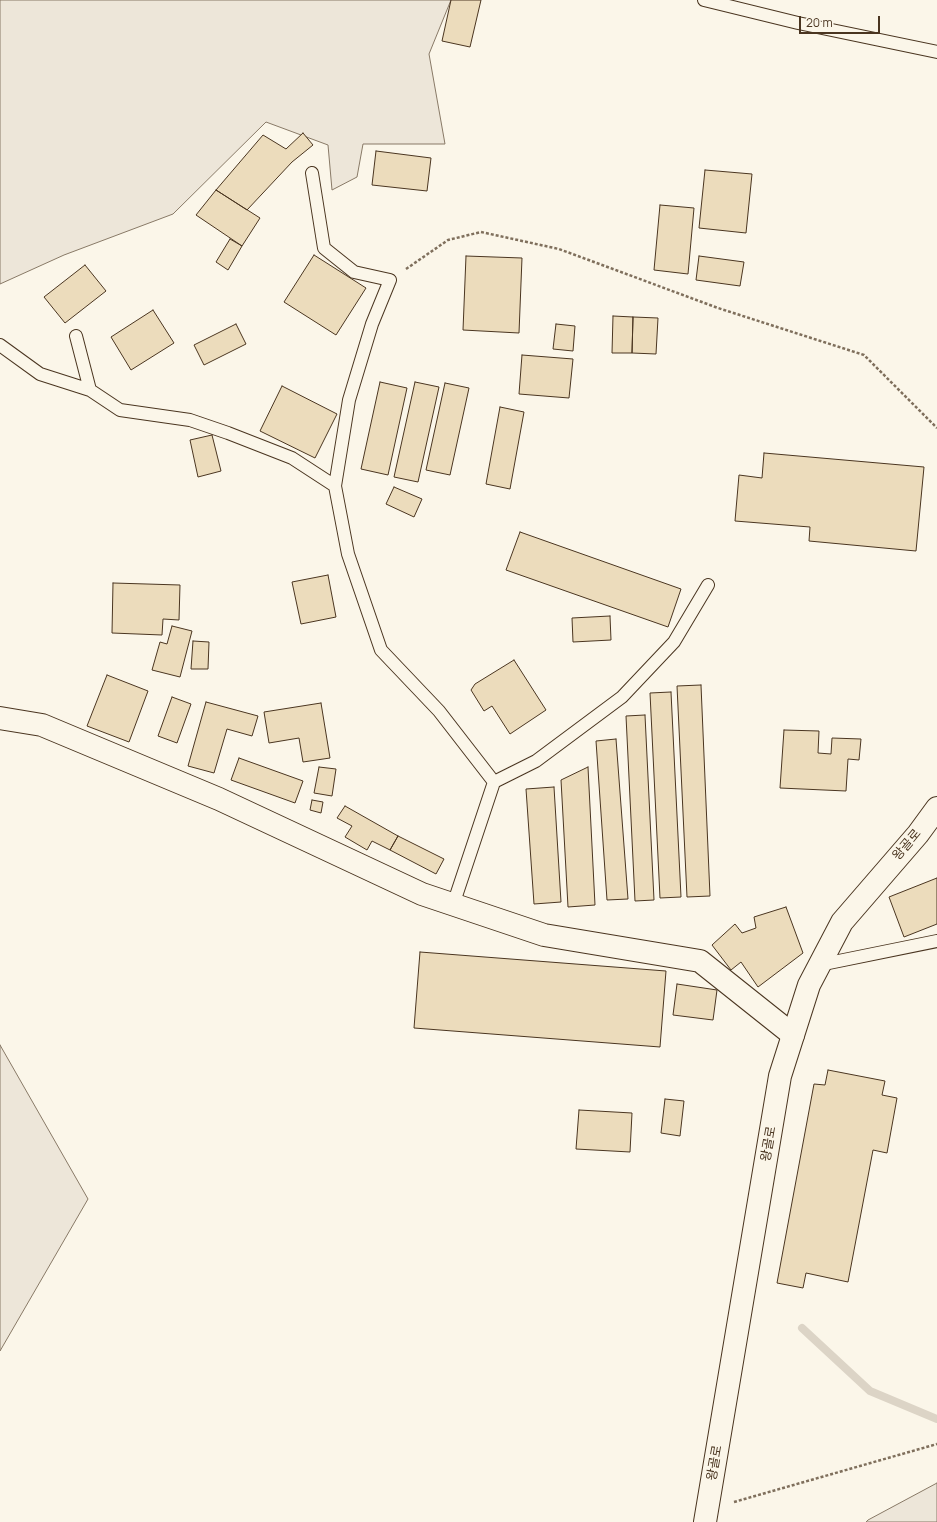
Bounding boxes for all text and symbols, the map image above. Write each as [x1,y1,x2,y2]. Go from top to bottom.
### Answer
scale bar [801,8,882,34]
text: 20 m [806,14,833,31]
street label: 왕골로 [889,826,925,864]
street label: 왕골로 [758,1125,780,1163]
street label: 왕골로 [704,1444,726,1482]

